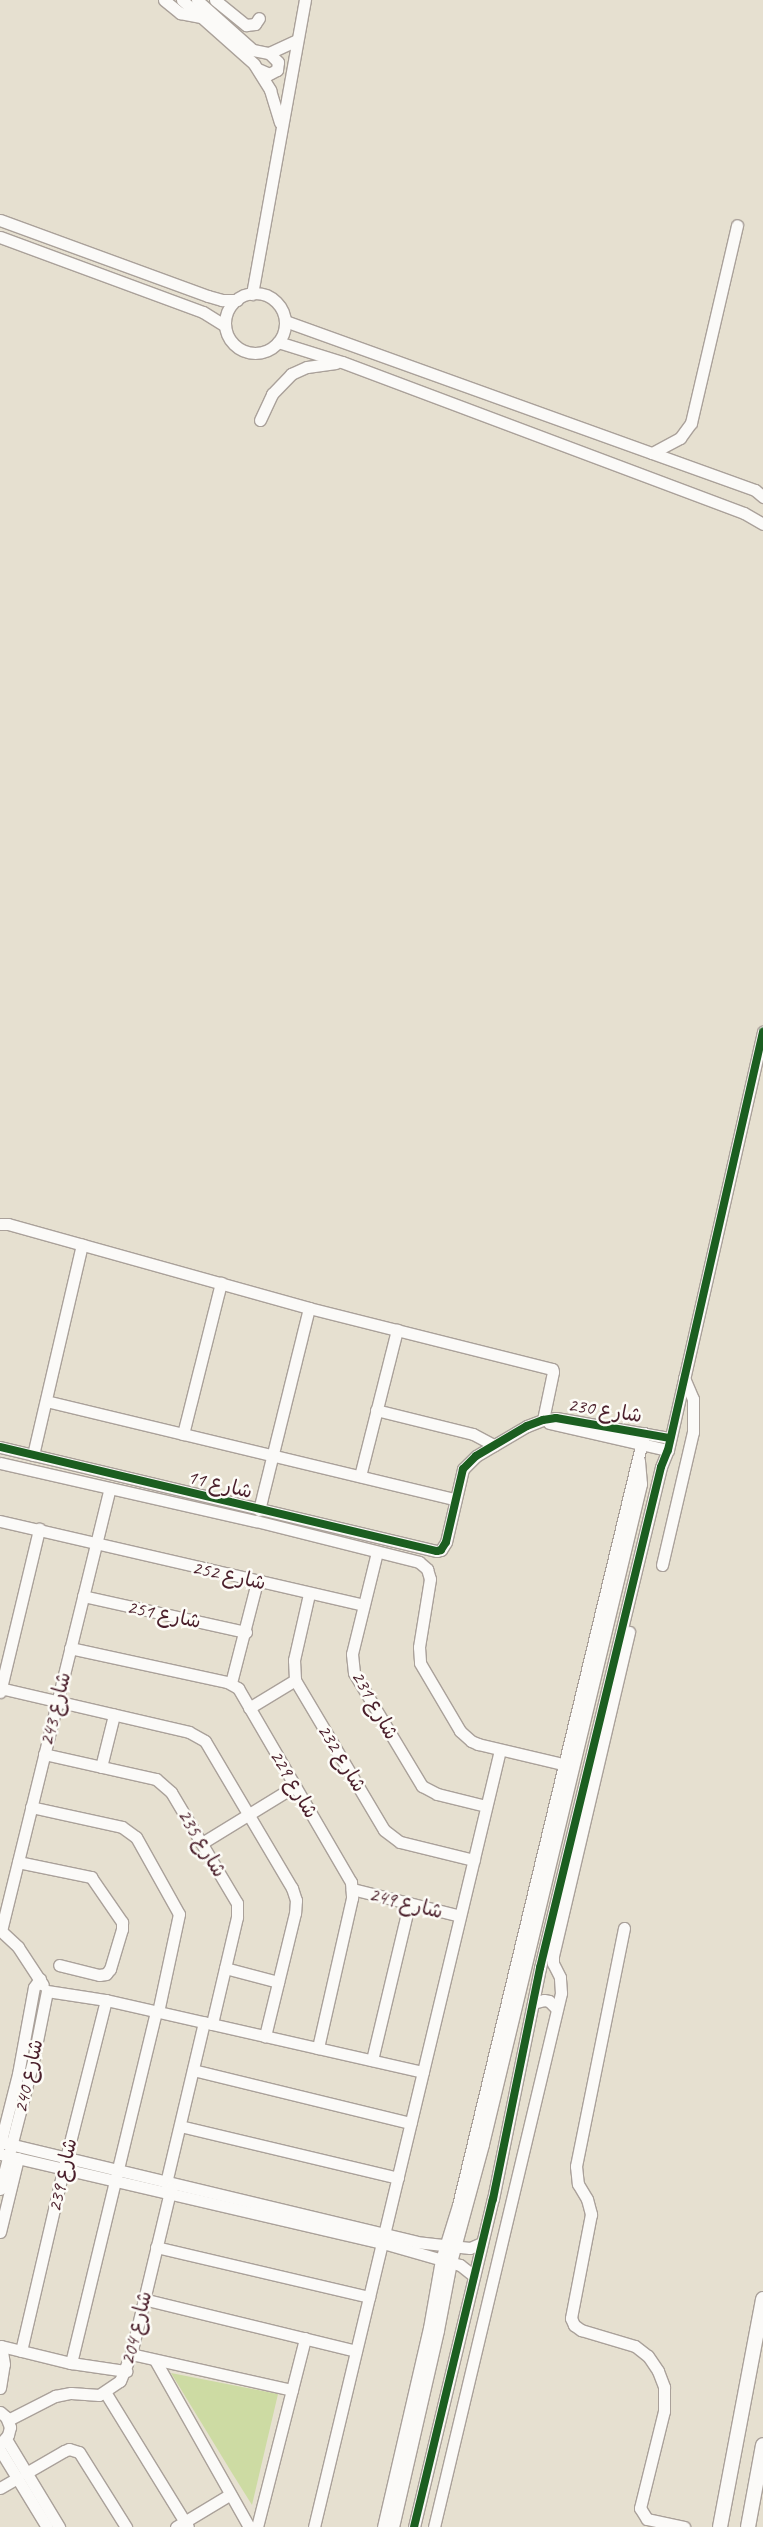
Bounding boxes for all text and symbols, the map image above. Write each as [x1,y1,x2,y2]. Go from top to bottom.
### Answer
street label: شارع 230 [566,1392,644,1428]
street label: شارع 11 [185,1464,255,1504]
street label: شارع 252 [190,1555,268,1595]
street label: شارع 251 [125,1594,203,1634]
street label: شارع 231 [346,1666,404,1744]
street label: شارع 243 [34,1670,76,1748]
street label: شارع 232 [312,1720,372,1796]
street label: شارع 229 [265,1745,323,1823]
street label: شارع 235 [172,1805,232,1881]
street label: شارع 249 [367,1882,445,1924]
street label: شارع 240 [8,2037,48,2115]
street label: شارع 239 [42,2136,82,2214]
street label: شارع 204 [115,2289,157,2367]

